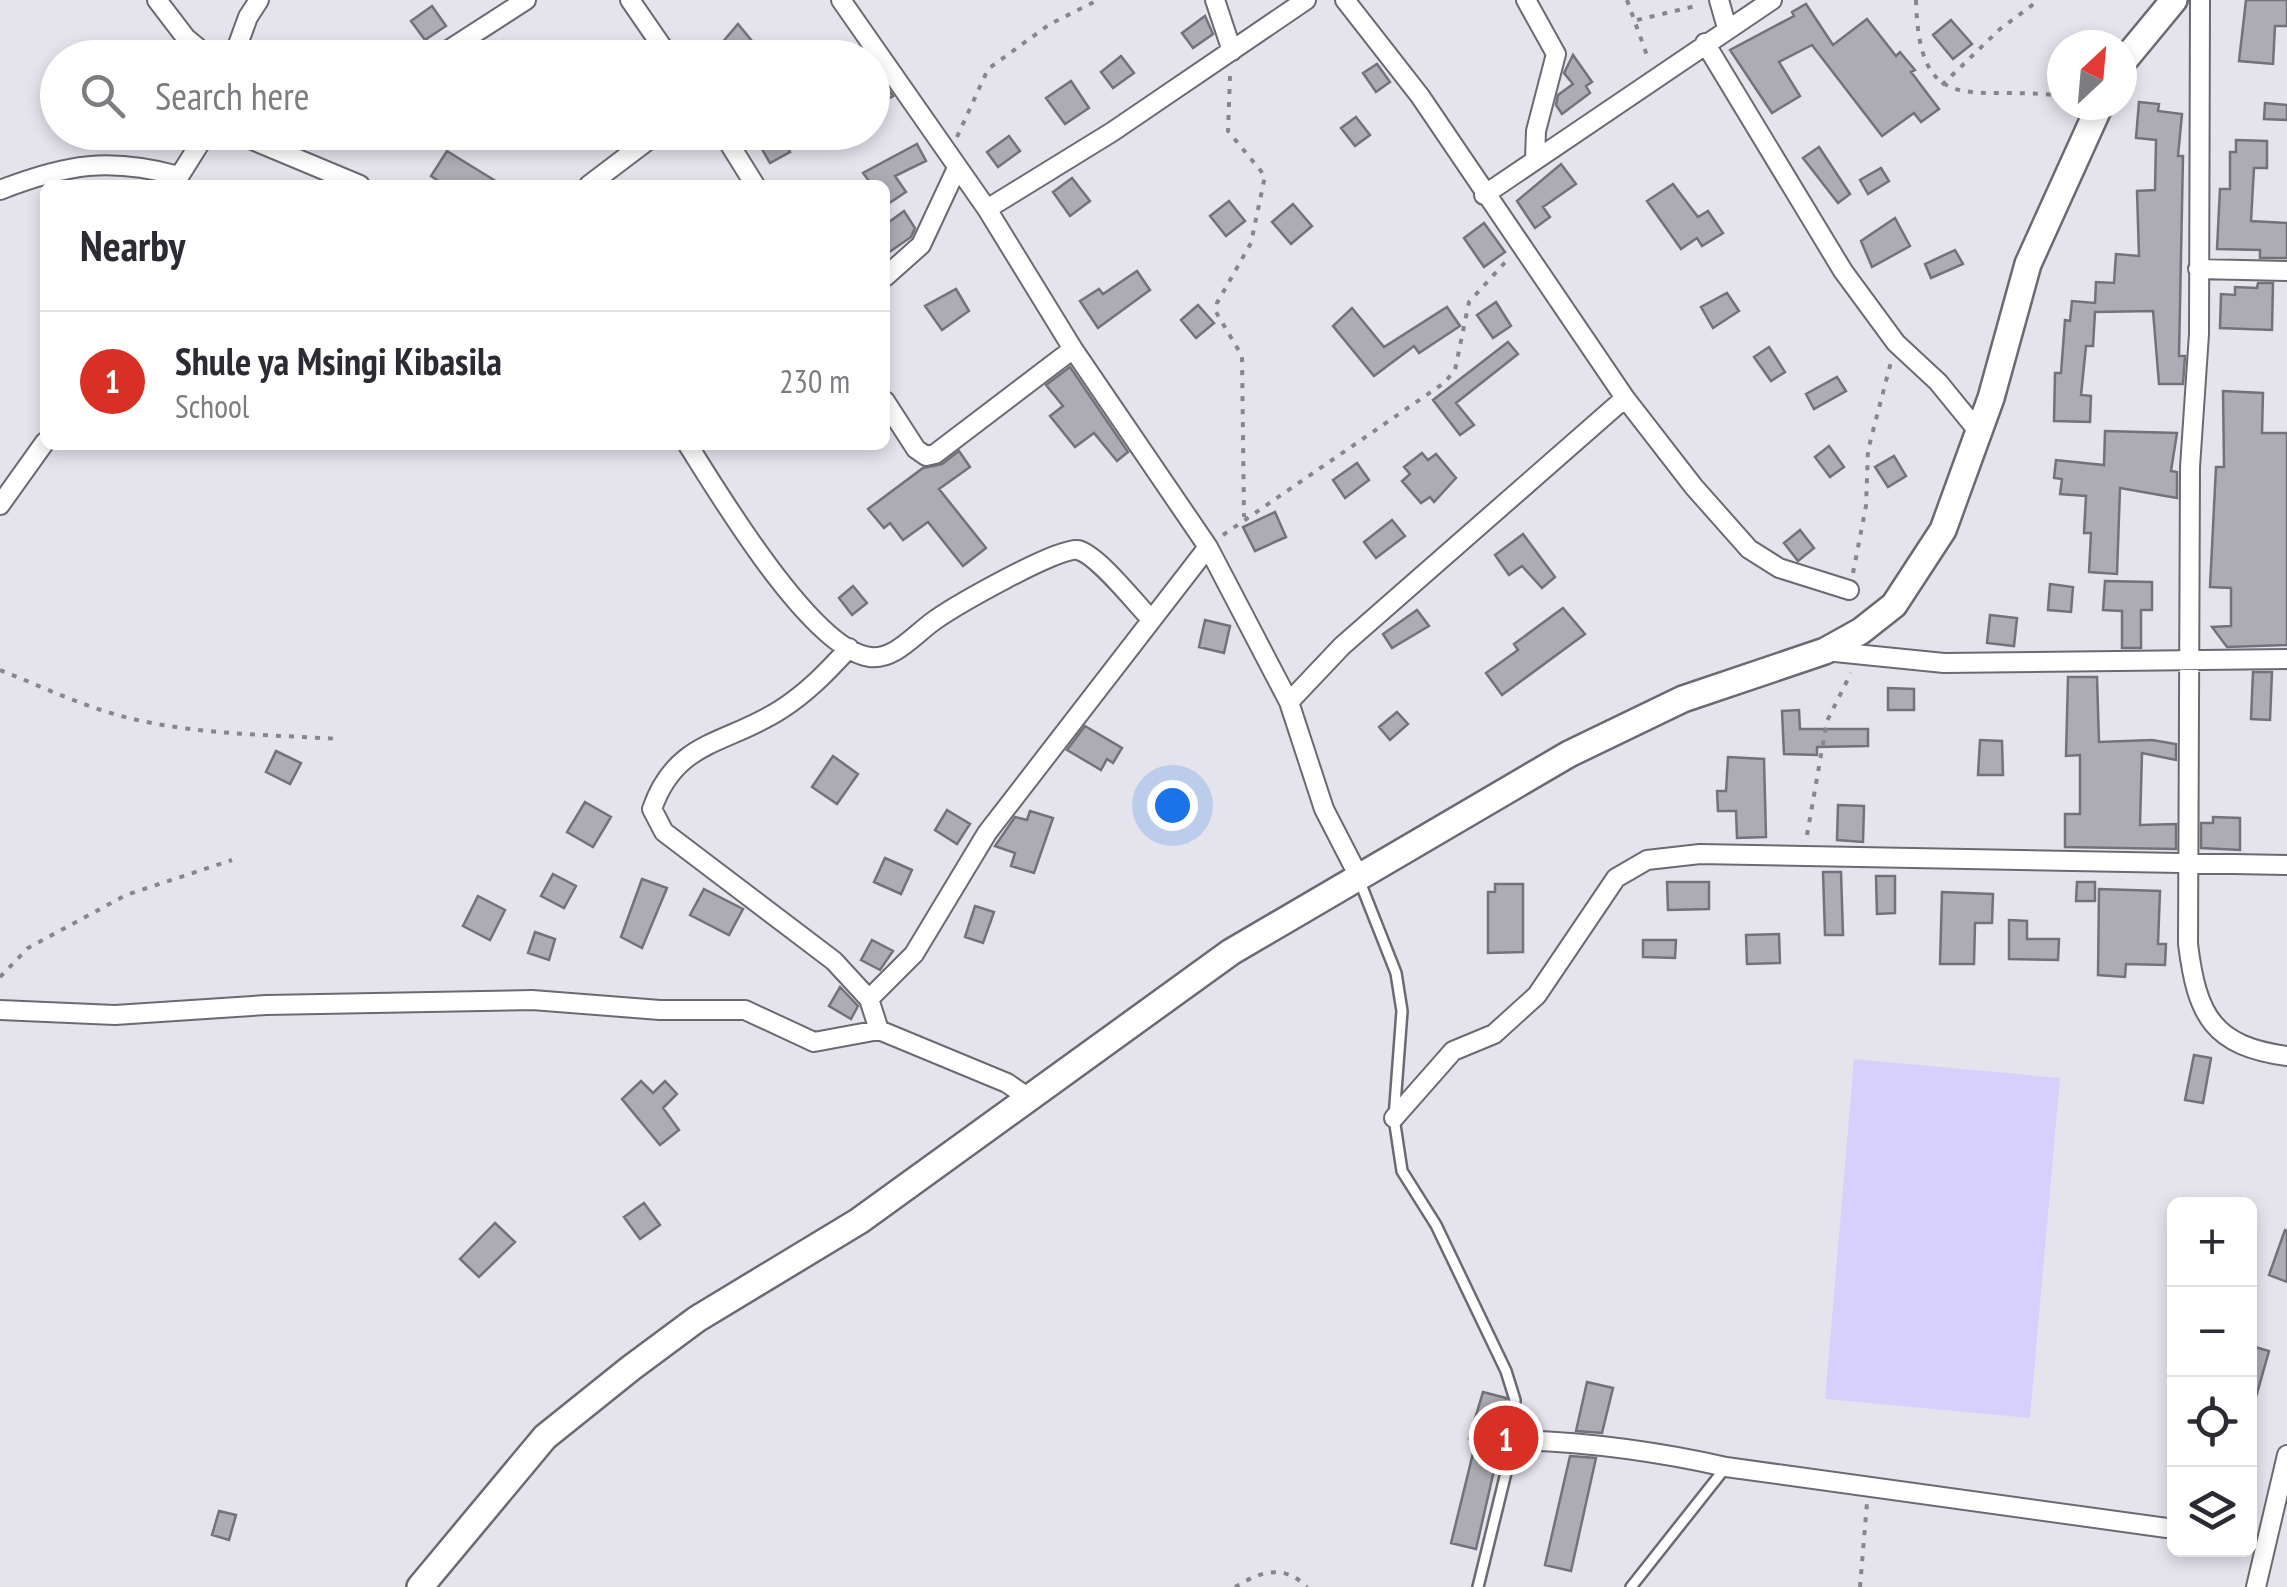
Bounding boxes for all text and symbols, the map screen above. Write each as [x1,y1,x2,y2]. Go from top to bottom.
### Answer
north arrow [2047,30,2137,120]
search box [40,40,890,150]
icon: search [75,68,130,123]
text: Search here [155,71,309,120]
text: Nearby [80,218,185,273]
text: Shule ya Msingi Kibasila [175,336,502,385]
text: 1 [105,360,120,402]
text: 230 m [779,360,850,402]
text: School [175,385,249,427]
your location [1147,780,1198,831]
map controls [2167,1197,2257,1557]
button: + [2167,1197,2257,1287]
button: − [2167,1287,2257,1377]
button: locate [2167,1377,2257,1467]
pin: 1 [1474,1400,1538,1476]
button: layers [2167,1467,2257,1557]

